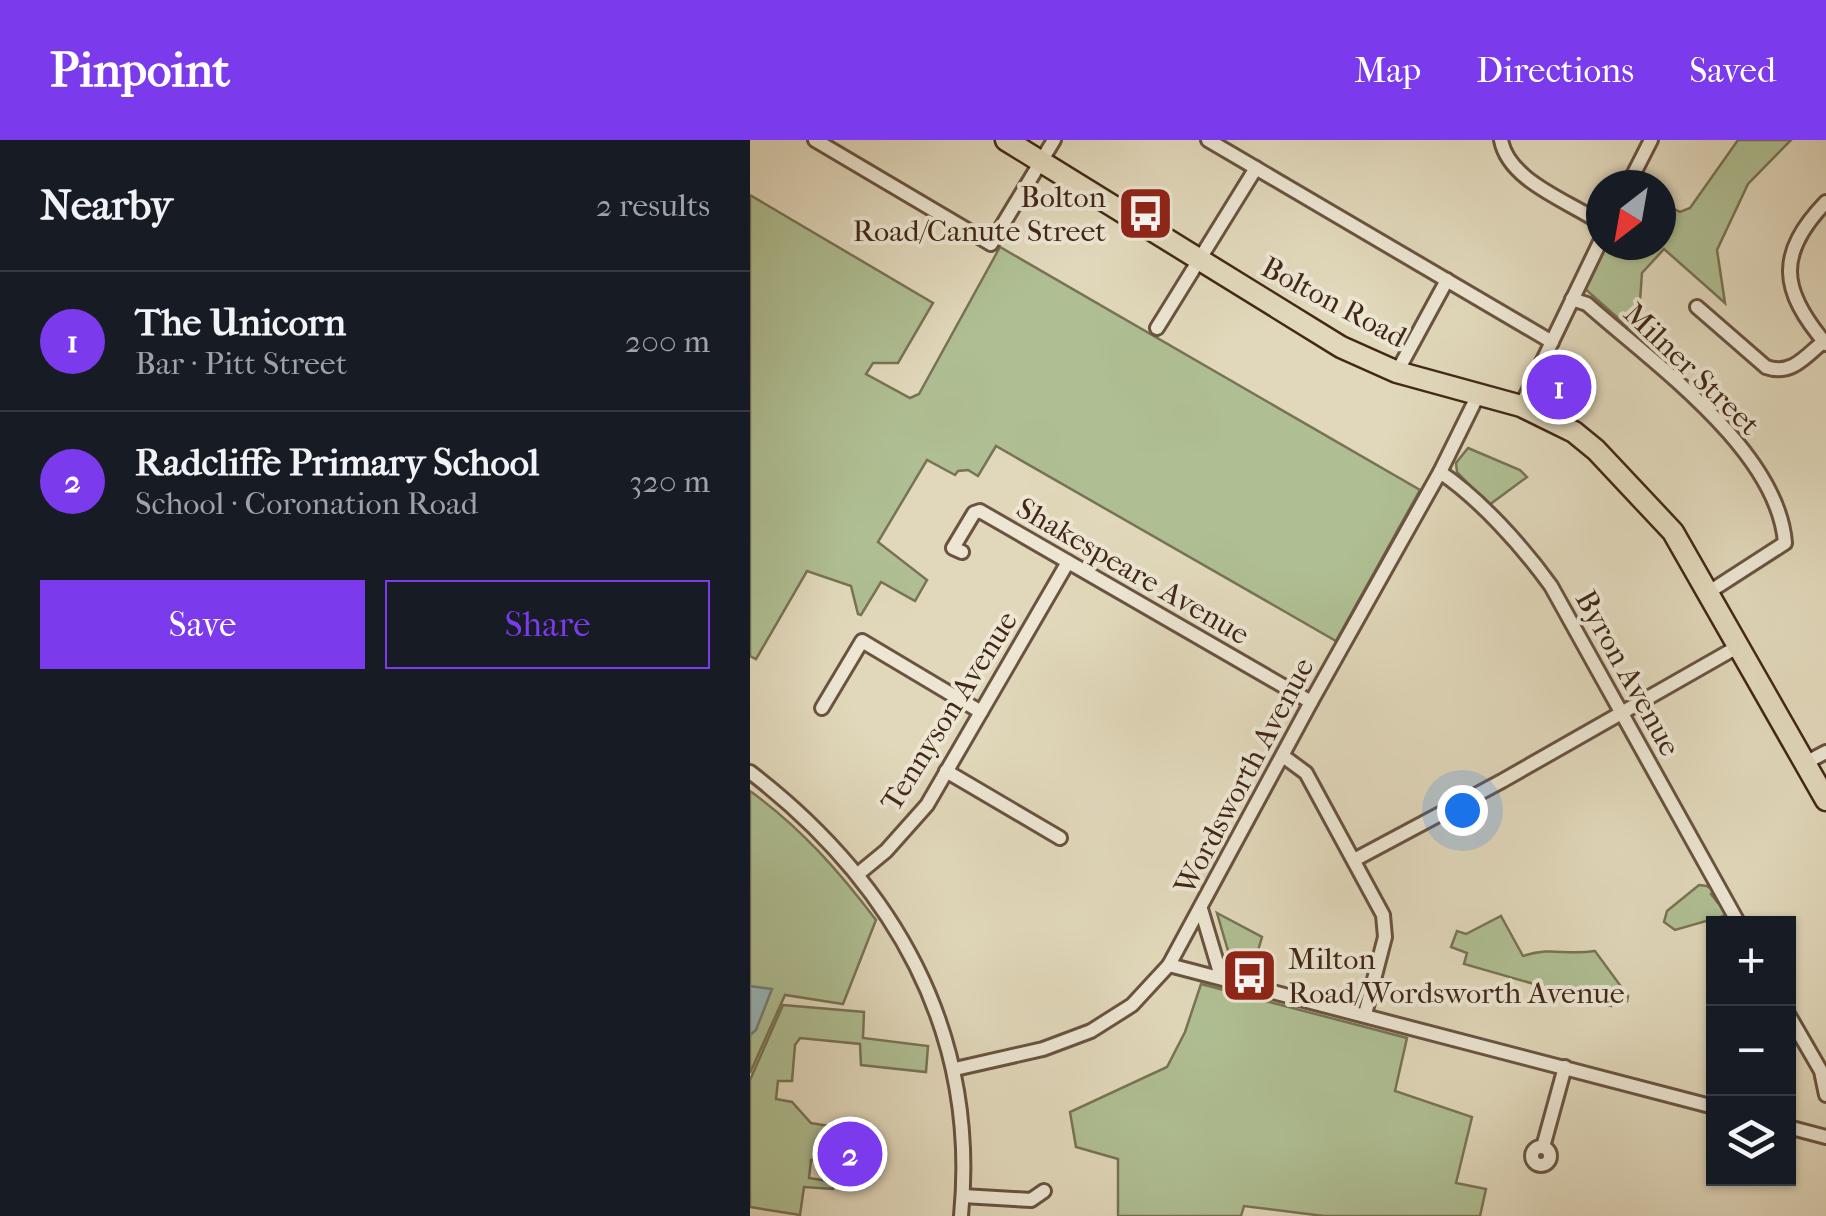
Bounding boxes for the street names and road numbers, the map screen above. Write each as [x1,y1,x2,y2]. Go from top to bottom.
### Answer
street label: Bolton Road [1255,250,1413,356]
street label: Milner Street [1617,296,1767,443]
street label: Shakespeare Avenue [1010,491,1255,652]
street label: Byron Avenue [1568,584,1687,762]
street label: Tennyson Avenue [874,605,1025,818]
street label: Wordsworth Avenue [1167,652,1322,901]

